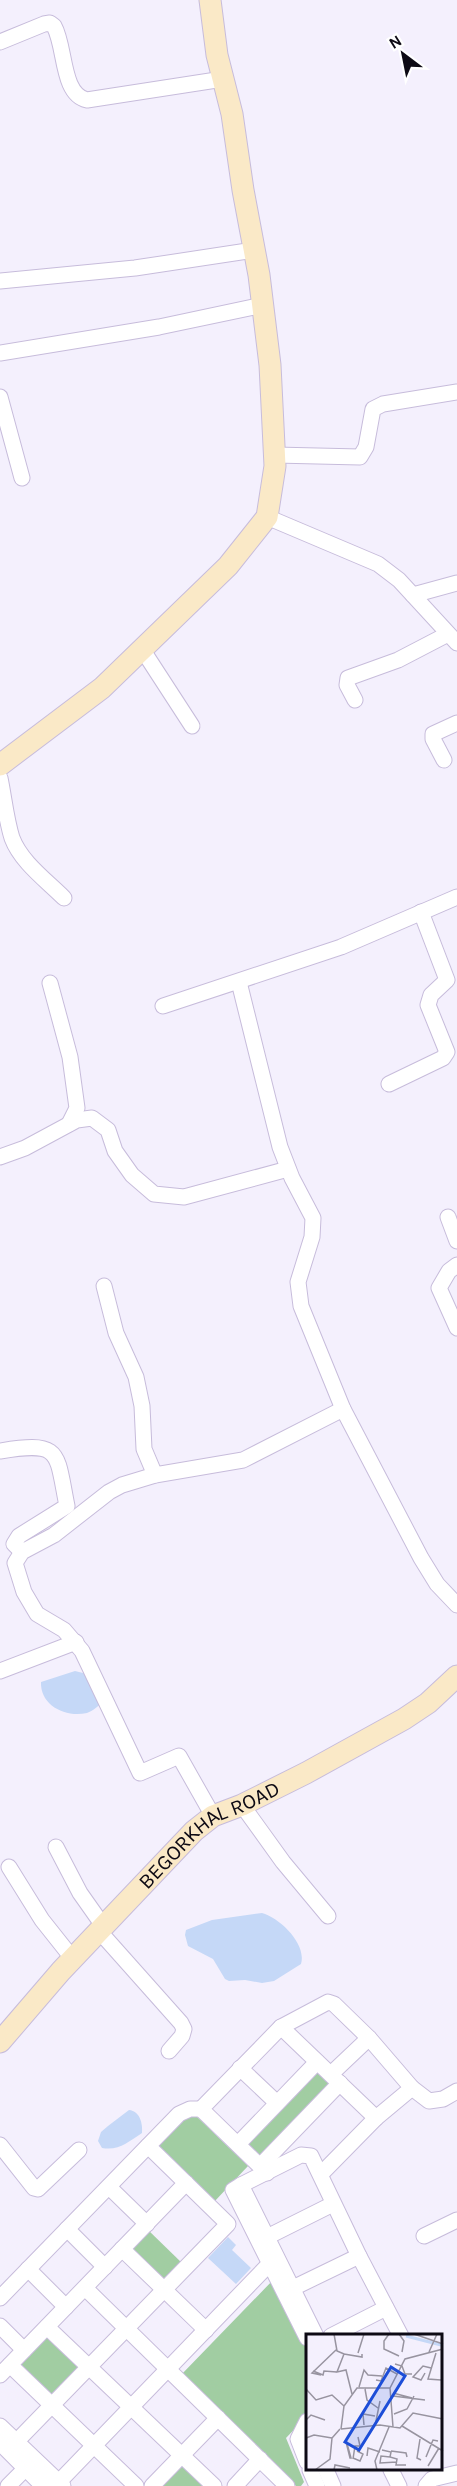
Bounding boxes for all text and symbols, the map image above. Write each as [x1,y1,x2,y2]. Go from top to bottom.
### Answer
north arrow [373,24,433,84]
text: N [385,31,405,53]
street label: BEGORKHAL ROAD [134,1776,284,1894]
inset map [306,2334,442,2471]

